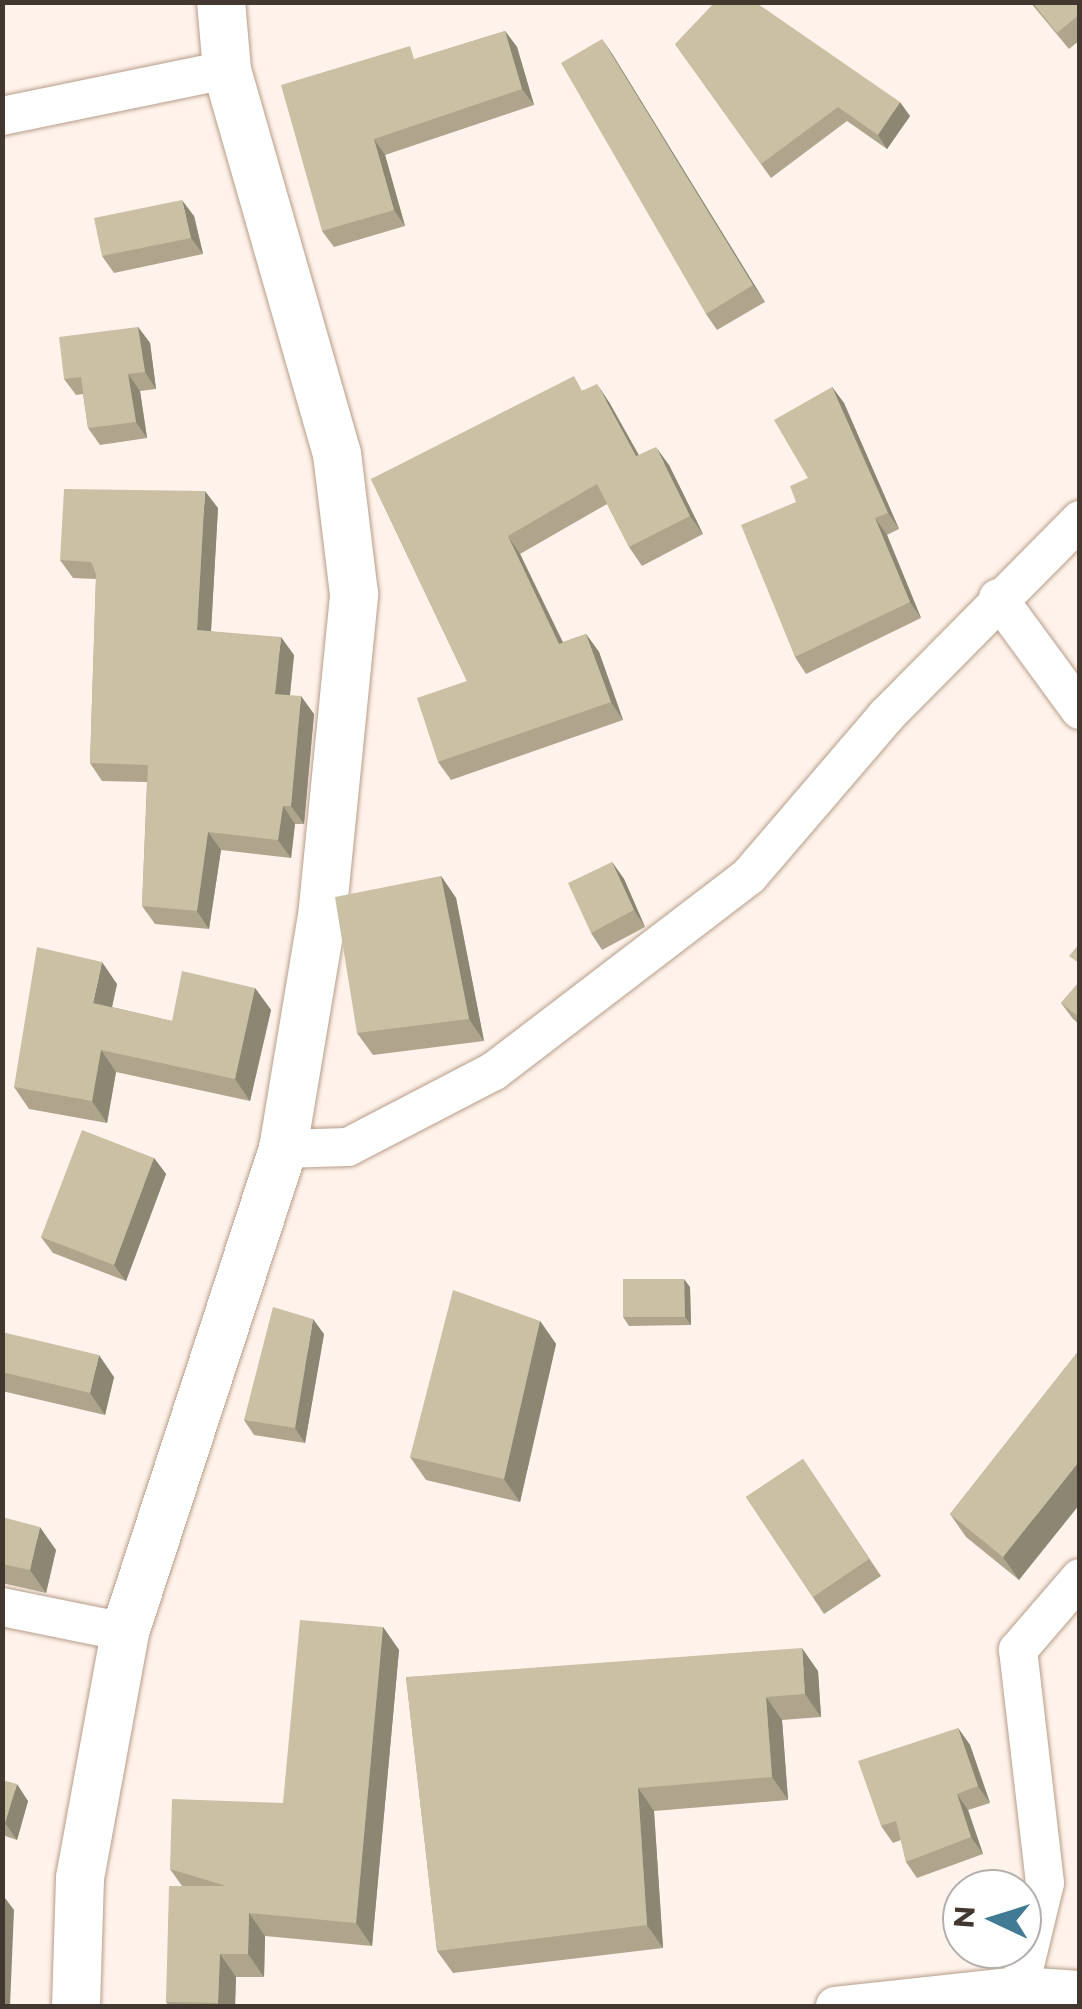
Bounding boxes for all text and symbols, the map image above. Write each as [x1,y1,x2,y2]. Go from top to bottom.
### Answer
north arrow [942,1869,1042,1969]
text: N [946,1905,982,1930]

